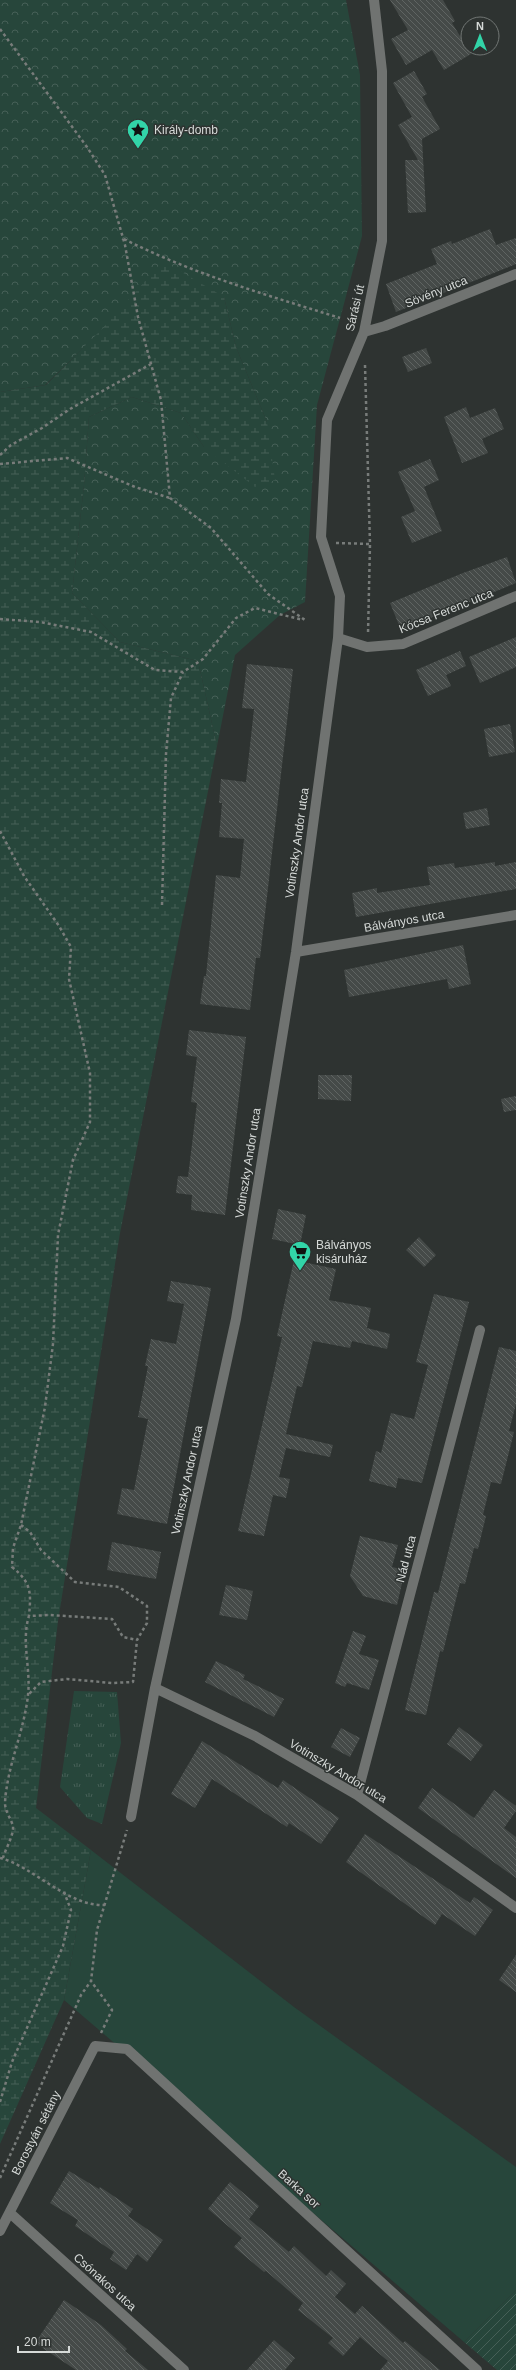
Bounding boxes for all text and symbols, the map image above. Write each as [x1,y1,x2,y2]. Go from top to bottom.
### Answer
north arrow [460,16,500,56]
text: N [476,20,484,32]
place icon: Király-domb [125,117,151,150]
place label: Király-domb [154,123,218,137]
street label: Sövény utca [403,273,470,311]
street label: Sárási út [343,283,367,333]
street label: Kócsa Ferenc utca [397,586,495,636]
street label: Votinszky Andor utca [282,787,312,899]
street label: Bálványos utca [363,907,446,935]
street label: Votinszky Andor utca [232,1107,264,1219]
place label: Bálványos kisáruház [316,1238,371,1266]
supermarket icon: Bálványos kisáruház [287,1239,313,1272]
street label: Votinszky Andor utca [169,1424,205,1536]
street label: Nád utca [393,1534,419,1584]
street label: Votinszky Andor utca [287,1736,390,1806]
street label: Borostyán sétány [9,2089,63,2177]
street label: Barka sor [275,2167,323,2211]
street label: Csónakos utca [71,2250,139,2314]
scale bar [18,2328,69,2354]
text: 20 m [24,2335,51,2349]

